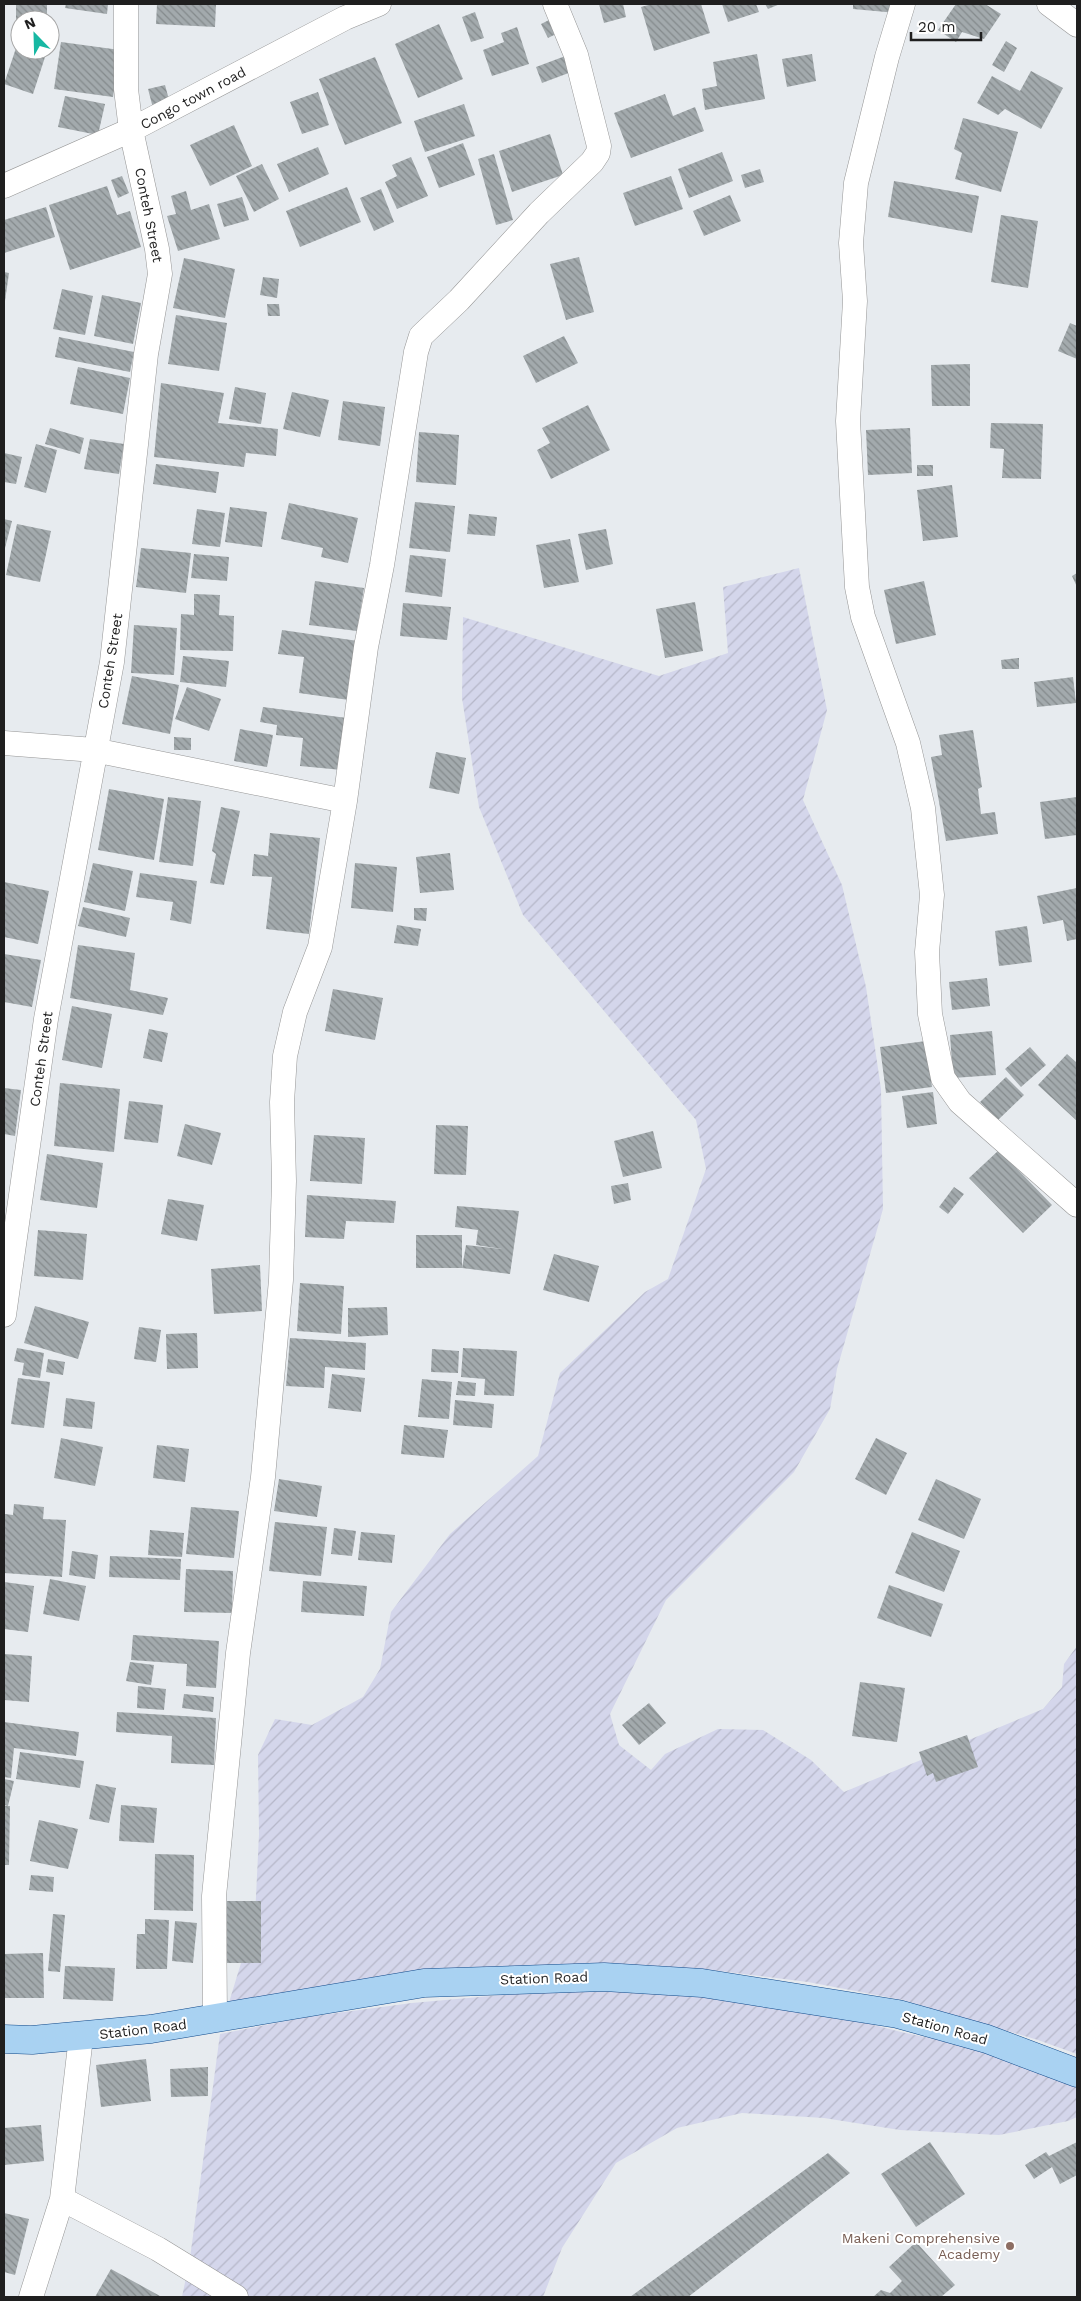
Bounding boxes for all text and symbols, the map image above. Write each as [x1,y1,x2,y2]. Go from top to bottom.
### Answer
north arrow [10,10,60,60]
scale bar [911,10,981,42]
text: N [22,14,38,32]
text: 20 m [918,18,956,36]
street label: Congo town road [138,64,248,132]
street label: Conteh Street [132,166,166,264]
street label: Conteh Street [95,612,125,710]
street label: Conteh Street [26,1010,56,1108]
street label: Station Road [500,1968,588,1988]
street label: Station Road [900,2008,990,2048]
street label: Station Road [98,2016,188,2042]
place label: Makeni Comprehensive Academy [842,2230,1001,2262]
marker: Makeni Comprehensive Academy [1004,2240,1016,2252]

